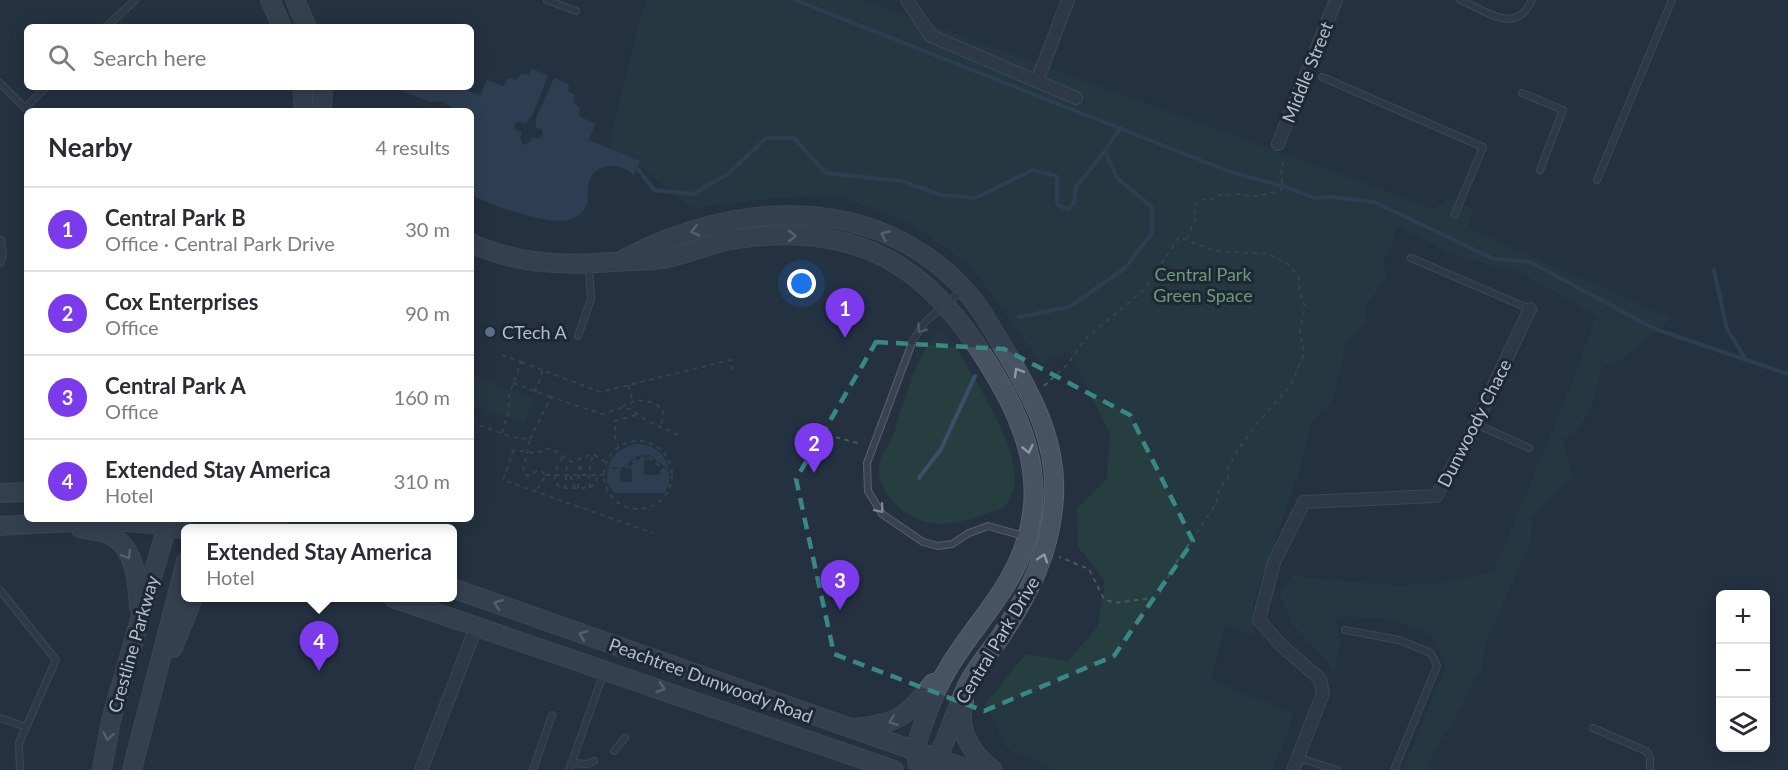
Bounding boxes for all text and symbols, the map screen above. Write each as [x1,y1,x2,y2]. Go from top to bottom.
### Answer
street label: Middle Street [1277,18,1337,126]
search box [24,24,474,90]
icon: search [45,41,78,74]
text: Search here [93,44,206,71]
text: Nearby [48,131,133,163]
text: 4 results [375,135,450,159]
text: Central Park B [105,204,246,231]
text: 1 [62,217,73,241]
text: 30 m [405,217,450,241]
one-way arrow [691,224,701,236]
one-way arrow [788,230,797,242]
one-way arrow [881,230,892,242]
text: Office · Central Park Drive [105,231,335,255]
park label: Central Park Green Space [1153,263,1253,306]
your location [787,269,816,298]
text: Cox Enterprises [105,288,258,315]
pin: 1 [826,288,864,338]
text: 2 [62,301,73,325]
text: 90 m [405,301,450,325]
text: Office [105,315,159,339]
place label: CTech A [502,321,568,343]
one-way arrow [917,322,928,333]
marker: CTech A [483,325,497,339]
street label: Dunwoody Chace [1432,355,1516,491]
one-way arrow [1014,368,1025,378]
text: Central Park A [105,372,246,399]
text: 3 [62,385,73,409]
text: 160 m [394,385,450,409]
text: Office [105,399,159,423]
pin: 2 [794,424,834,473]
one-way arrow [1021,444,1034,454]
text: Extended Stay America [105,456,331,483]
text: 4 [62,469,73,493]
text: 310 m [394,469,450,493]
text: Hotel [105,483,154,507]
one-way arrow [872,502,883,513]
popup [181,524,457,602]
text: Extended Stay America [206,538,432,565]
one-way arrow [120,549,132,559]
one-way arrow [1035,554,1048,564]
pin: 3 [820,560,860,610]
text: Hotel [206,565,255,589]
street label: Crestline Parkway [103,572,163,715]
street label: Central Park Drive [950,572,1044,708]
map controls [1716,590,1770,752]
button: + [1716,590,1770,644]
one-way arrow [493,599,504,611]
pin: 4 [300,622,338,671]
one-way arrow [578,629,589,642]
street label: Peachtree Dunwoody Road [606,633,816,727]
button: − [1716,644,1770,698]
one-way arrow [655,680,666,693]
button: layers [1716,698,1770,752]
one-way arrow [888,713,898,726]
one-way arrow [102,731,115,741]

